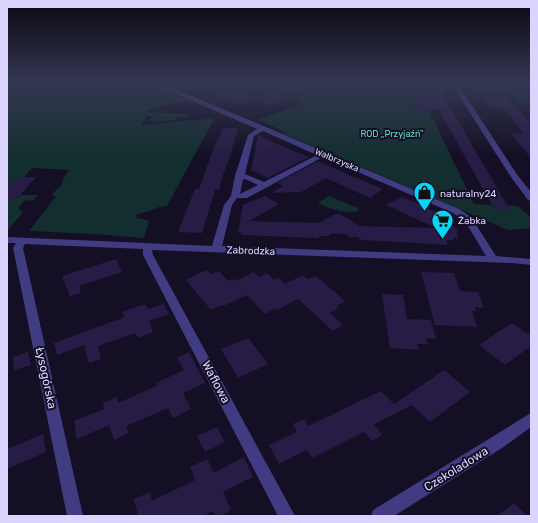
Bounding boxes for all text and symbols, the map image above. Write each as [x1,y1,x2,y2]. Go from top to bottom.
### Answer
park label: ROD „Przyjaźń” [360,129,424,139]
street label: Wałbrzyska [314,146,360,174]
shop icon: naturalny24 [411,180,437,213]
place label: naturalny24 [440,188,497,200]
supermarket icon: Żabka [429,207,455,240]
place label: Żabka [458,215,486,227]
street label: Zabrodzka [227,244,275,258]
street label: Łysogórska [33,346,59,410]
street label: Waflowa [199,358,233,406]
street label: Czekoladowa [421,444,491,494]

